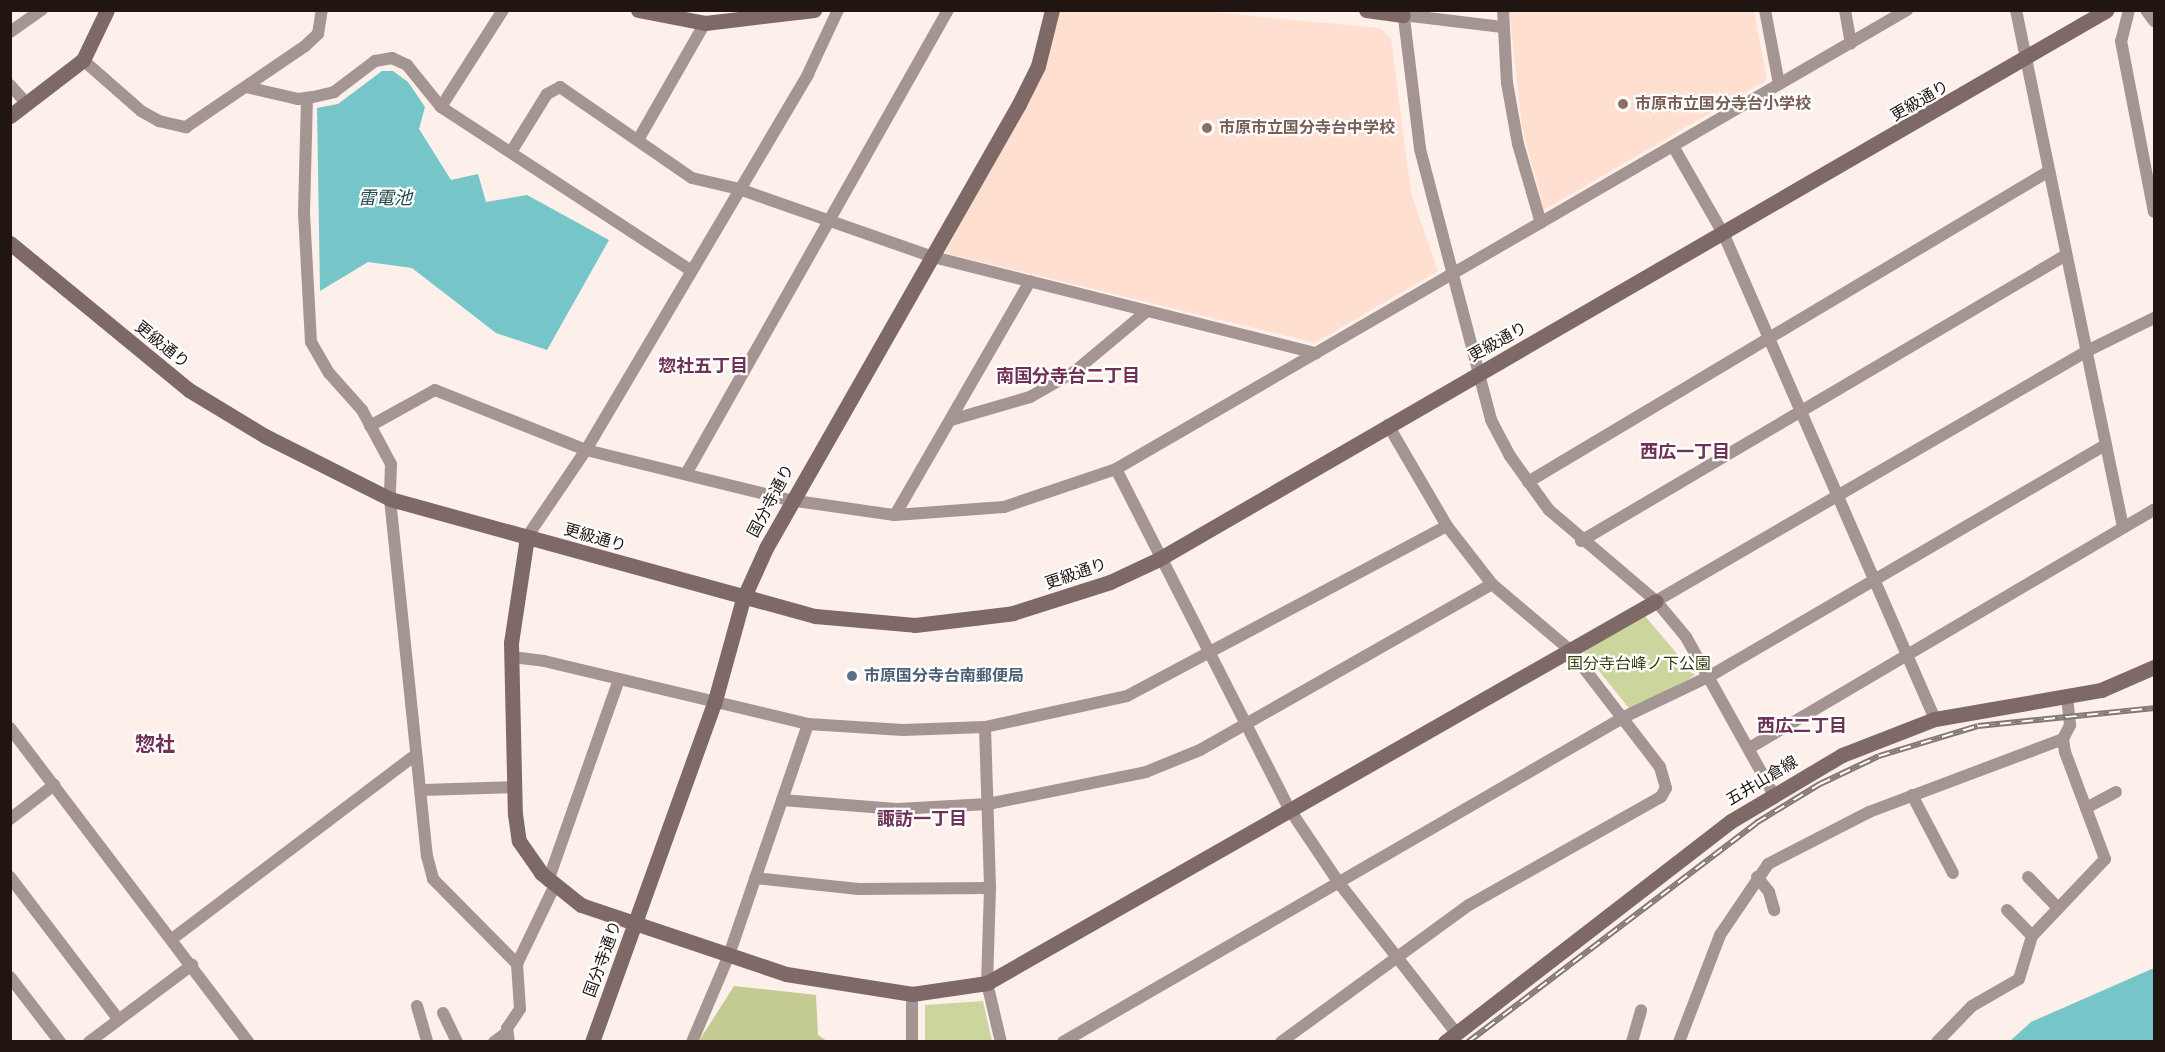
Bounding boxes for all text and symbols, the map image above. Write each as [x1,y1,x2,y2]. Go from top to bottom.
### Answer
street label: 更級通り [1887,77,1953,125]
place label: 市原市立国分寺台小学校 [1635,94,1811,114]
marker: 市原市立国分寺台小学校 [1616,97,1630,111]
place label: 市原市立国分寺台中学校 [1219,118,1395,138]
marker: 市原市立国分寺台中学校 [1200,121,1214,135]
water label: 雷電池 [358,187,412,209]
street label: 更級通り [131,317,193,373]
street label: 更級通り [1465,318,1531,366]
district label: 惣社五丁目 [658,355,748,377]
district label: 南国分寺台二丁目 [996,365,1140,387]
district label: 西広一丁目 [1640,441,1730,463]
street label: 国分寺通り [744,461,798,541]
street label: 更級通り [562,520,628,556]
street label: 更級通り [1043,555,1109,593]
park label: 国分寺台峰ノ下公園 [1567,654,1711,674]
place label: 市原国分寺台南郵便局 [864,666,1024,686]
marker: 市原国分寺台南郵便局 [845,669,859,683]
district label: 西広二丁目 [1757,715,1847,737]
district label: 惣社 [135,732,175,756]
street label: 五井山倉線 [1723,752,1801,810]
district label: 諏訪一丁目 [877,808,967,830]
street label: 国分寺通り [580,918,626,1000]

